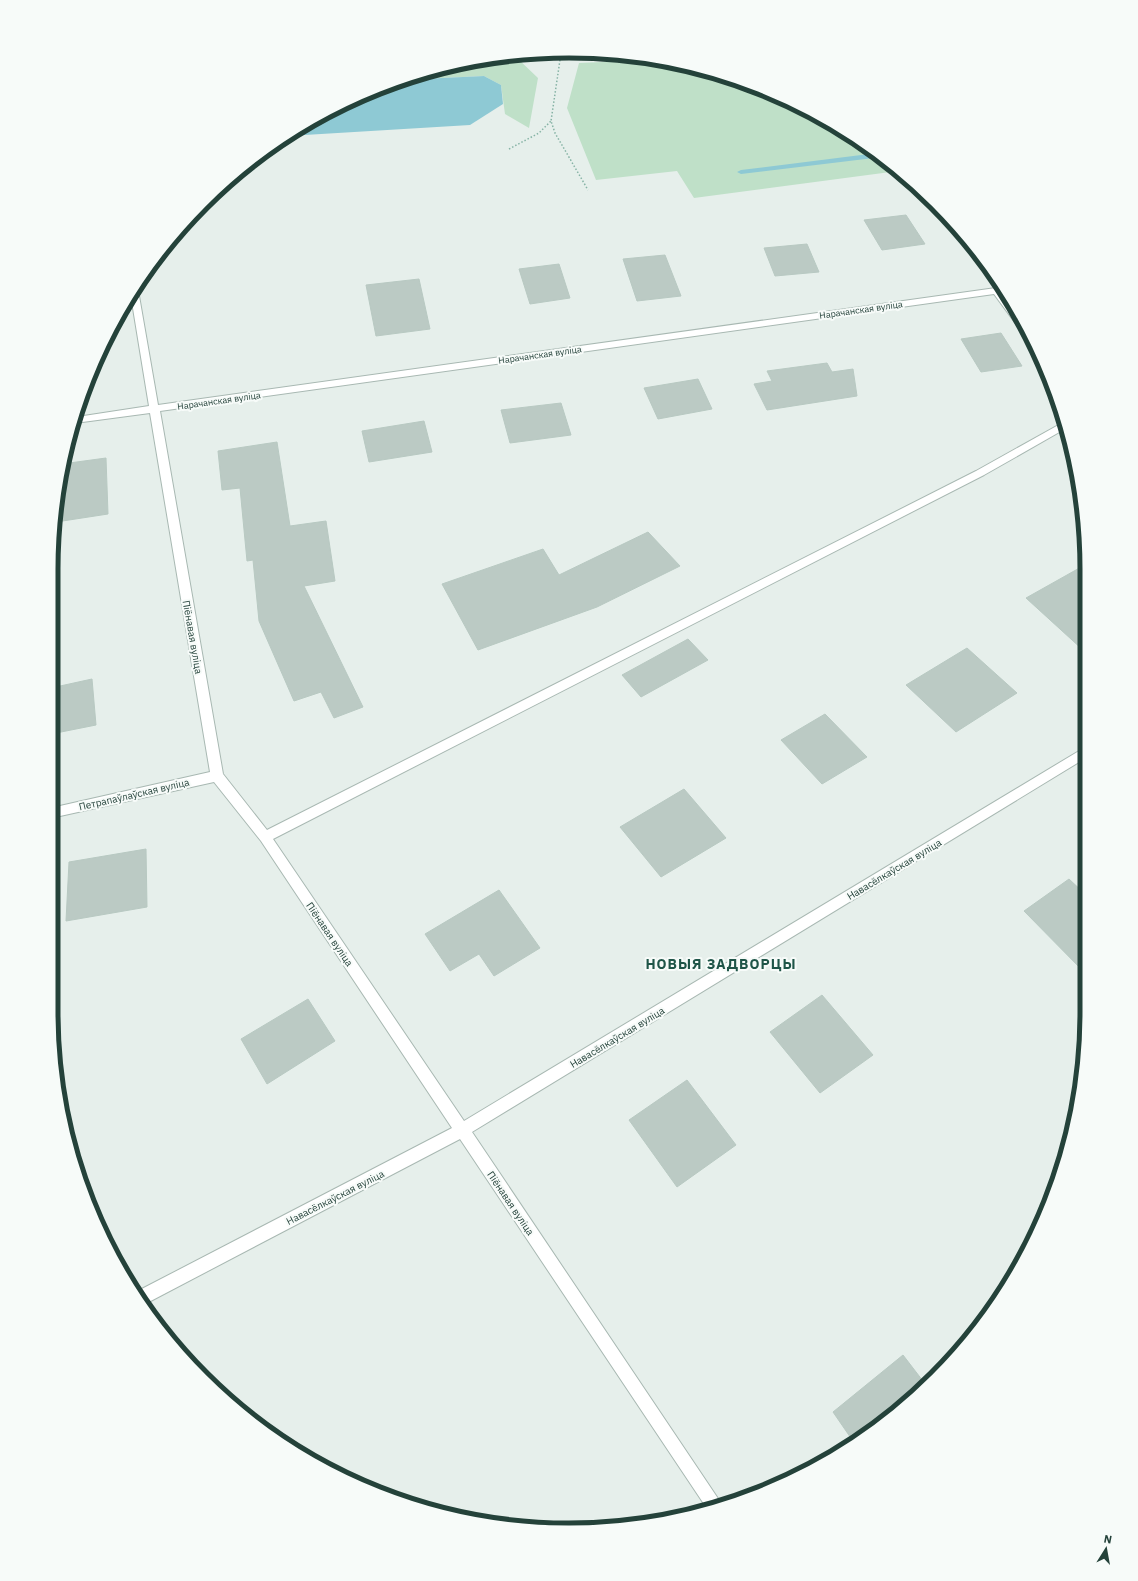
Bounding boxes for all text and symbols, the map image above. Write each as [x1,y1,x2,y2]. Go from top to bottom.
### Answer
street label: Нарачанская вуліца [819,298,903,321]
street label: Нарачанская вуліца [498,343,582,366]
street label: Нарачанская вуліца [177,389,261,412]
street label: Піёнавая вуліца [180,599,205,676]
street label: Петрапаўлаўская вуліца [78,775,191,814]
street label: Навасёлкаўская вуліца [845,836,945,903]
street label: Піёнавая вуліца [303,900,356,969]
district label: НОВЫЯ ЗАДВОРЦЫ [645,955,797,973]
street label: Навасёлкаўская вуліца [568,1004,668,1071]
street label: Навасёлкаўская вуліца [284,1167,387,1228]
street label: Піёнавая вуліца [484,1169,537,1238]
north arrow [1086,1529,1126,1569]
text: N [1103,1532,1113,1547]

